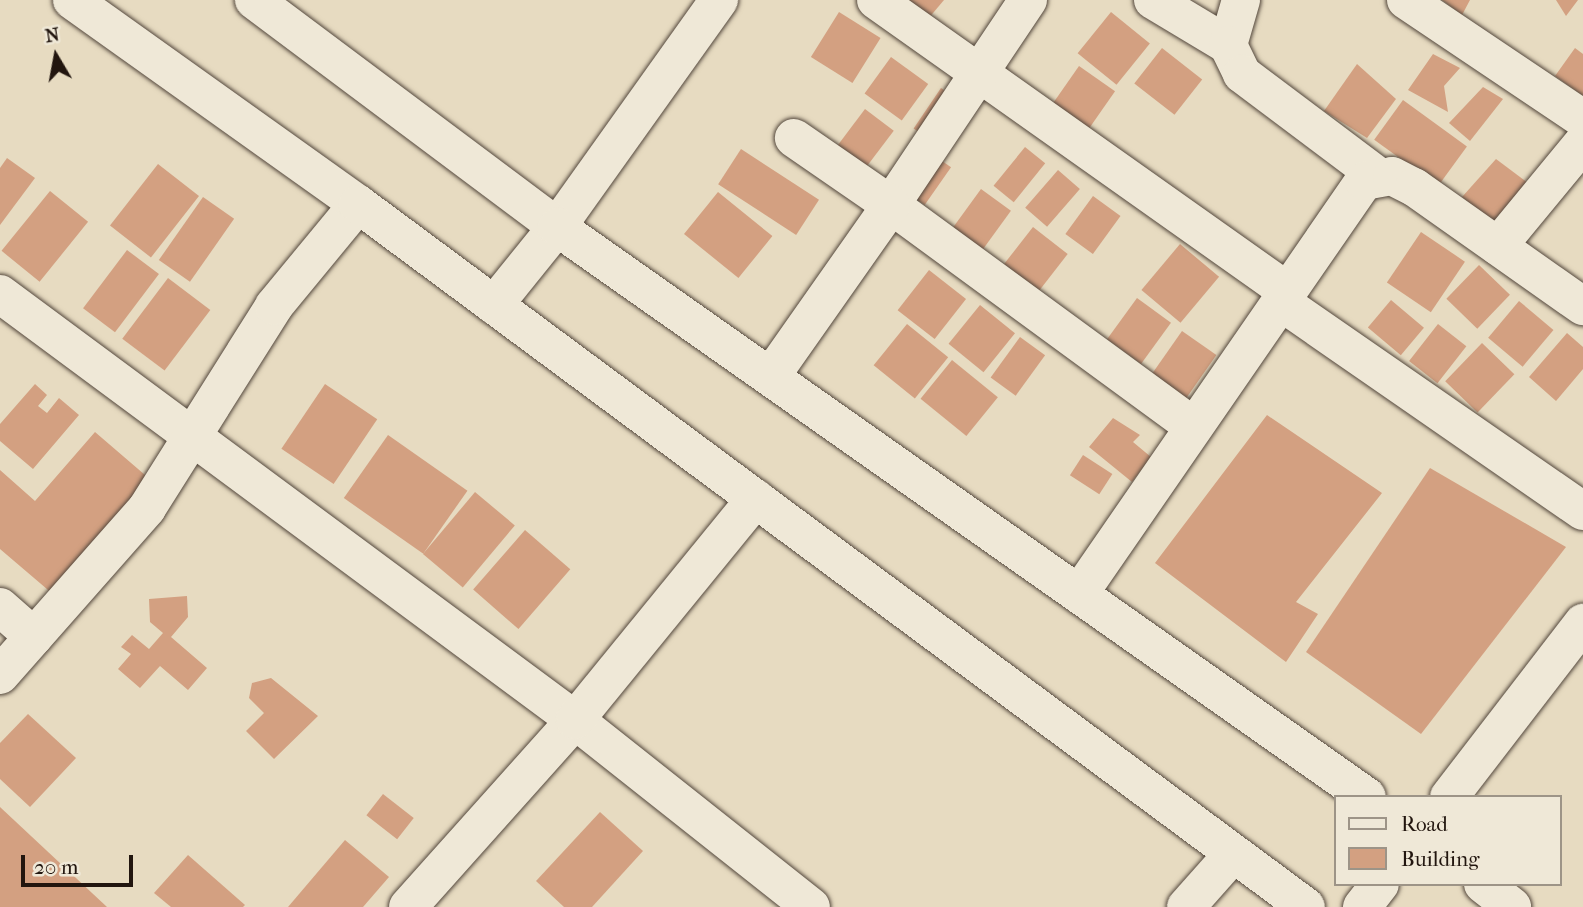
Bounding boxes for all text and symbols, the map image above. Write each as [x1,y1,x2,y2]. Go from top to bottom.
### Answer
north arrow [21,21,91,91]
text: N [43,23,61,47]
legend [1334,795,1562,886]
text: Road [1401,812,1448,836]
scale bar [24,841,136,885]
text: Building [1401,847,1479,871]
text: 20 m [34,855,78,879]

